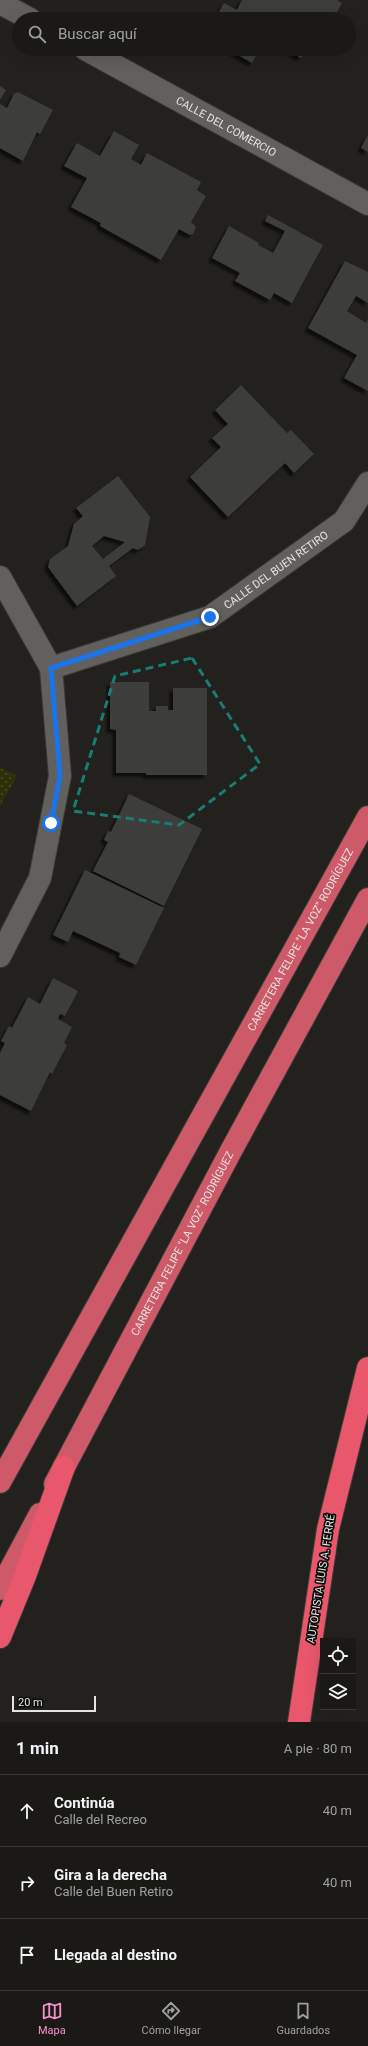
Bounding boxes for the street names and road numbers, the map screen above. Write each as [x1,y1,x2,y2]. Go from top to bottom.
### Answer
street label: CALLE DEL COMERCIO [174,94,279,159]
street label: CALLE DEL BUEN RETIRO [221,528,331,612]
street label: CARRETERA FELIPE "LA VOZ" RODRÍGUEZ [244,846,356,1033]
street label: CARRETERA FELIPE "LA VOZ" RODRÍGUEZ [128,1149,236,1338]
street label: AUTOPISTA LUIS A. FERRÉ [304,1513,338,1645]

